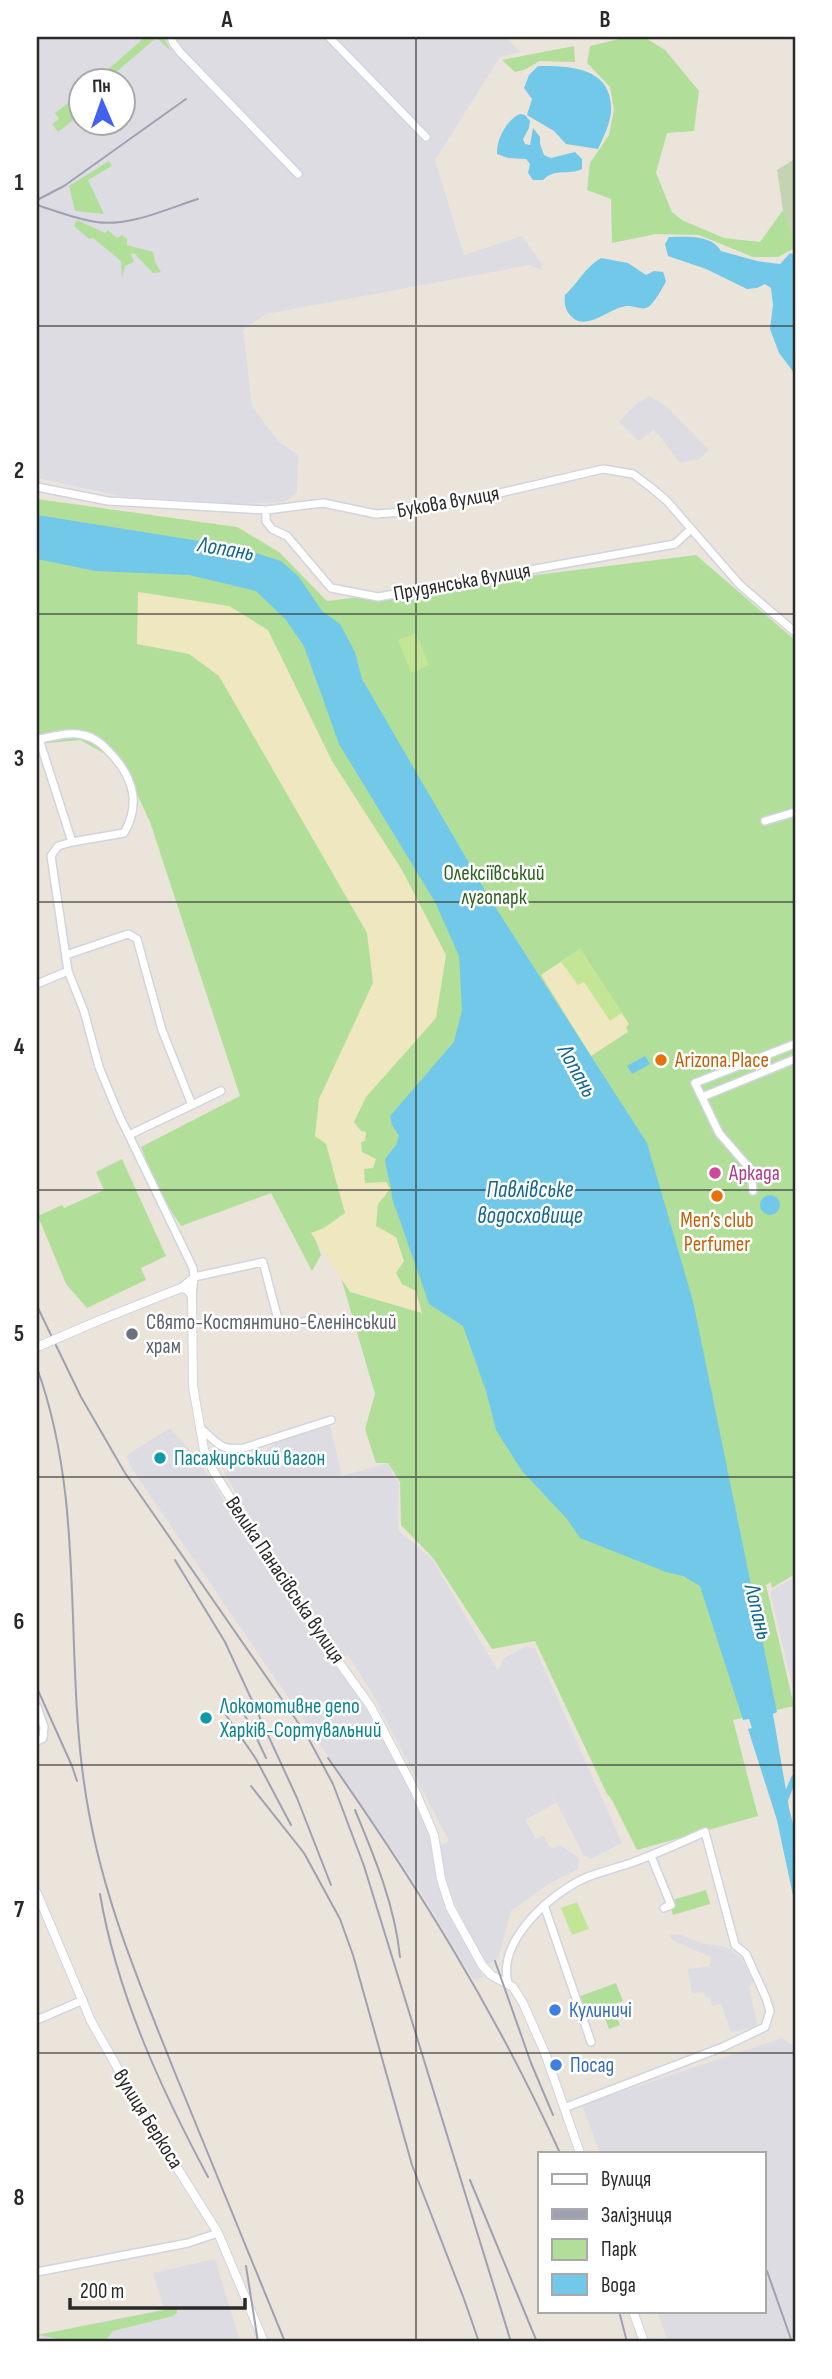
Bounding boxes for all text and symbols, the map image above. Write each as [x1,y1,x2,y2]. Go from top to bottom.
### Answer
text: A [221,6,234,34]
text: B [600,6,611,34]
north arrow [66,66,136,136]
text: Пн [92,75,111,98]
text: 1 [14,169,24,197]
text: 2 [14,457,24,485]
street label: Букова вулиця [395,481,501,523]
water label: Лопань [195,530,256,568]
street label: Прудянська вулиця [392,558,532,606]
text: 3 [14,745,24,773]
park label: Олексіївський лугопарк [443,861,545,910]
text: 4 [14,1033,25,1061]
water label: Лопань [551,1039,603,1102]
place label: Arizona.Place [674,1048,769,1073]
marker: Arizona.Place [653,1052,669,1068]
place label: Аркада [728,1161,780,1186]
marker: Аркада [707,1165,723,1181]
water label: Павлівське водосховище [477,1176,583,1230]
marker: Men’s club Perfumer [709,1188,725,1204]
place label: Men’s club Perfumer [680,1208,754,1257]
place label: Свято-Костянтино-Єленінський храм [146,1310,397,1359]
text: 5 [14,1320,24,1348]
marker: Свято-Костянтино-Єленінський храм [124,1326,140,1342]
place label: Пасажирський вагон [174,1446,325,1471]
marker: Пасажирський вагон [152,1450,168,1466]
street label: Велика Панасівська вулиця [220,1492,350,1668]
water label: Лопань [737,1580,778,1643]
text: 6 [14,1608,24,1636]
place label: Локомотивне депо Харків-Сортувальний [219,1694,381,1743]
marker: Локомотивне депо Харків-Сортувальний [198,1710,214,1726]
text: 7 [14,1896,24,1924]
place label: Кулиничі [569,1998,632,2023]
marker: Кулиничі [547,2002,563,2018]
place label: Посад [570,2053,614,2078]
marker: Посад [548,2057,564,2073]
street label: вулиця Беркоса [108,2065,188,2173]
legend [538,2152,766,2312]
text: Вулиця [601,2167,651,2192]
text: 8 [14,2184,25,2212]
text: Залізниця [601,2203,672,2228]
text: Парк [601,2237,636,2262]
scale bar [70,2267,245,2311]
text: Вода [601,2273,636,2298]
text: 200 m [80,2279,124,2304]

